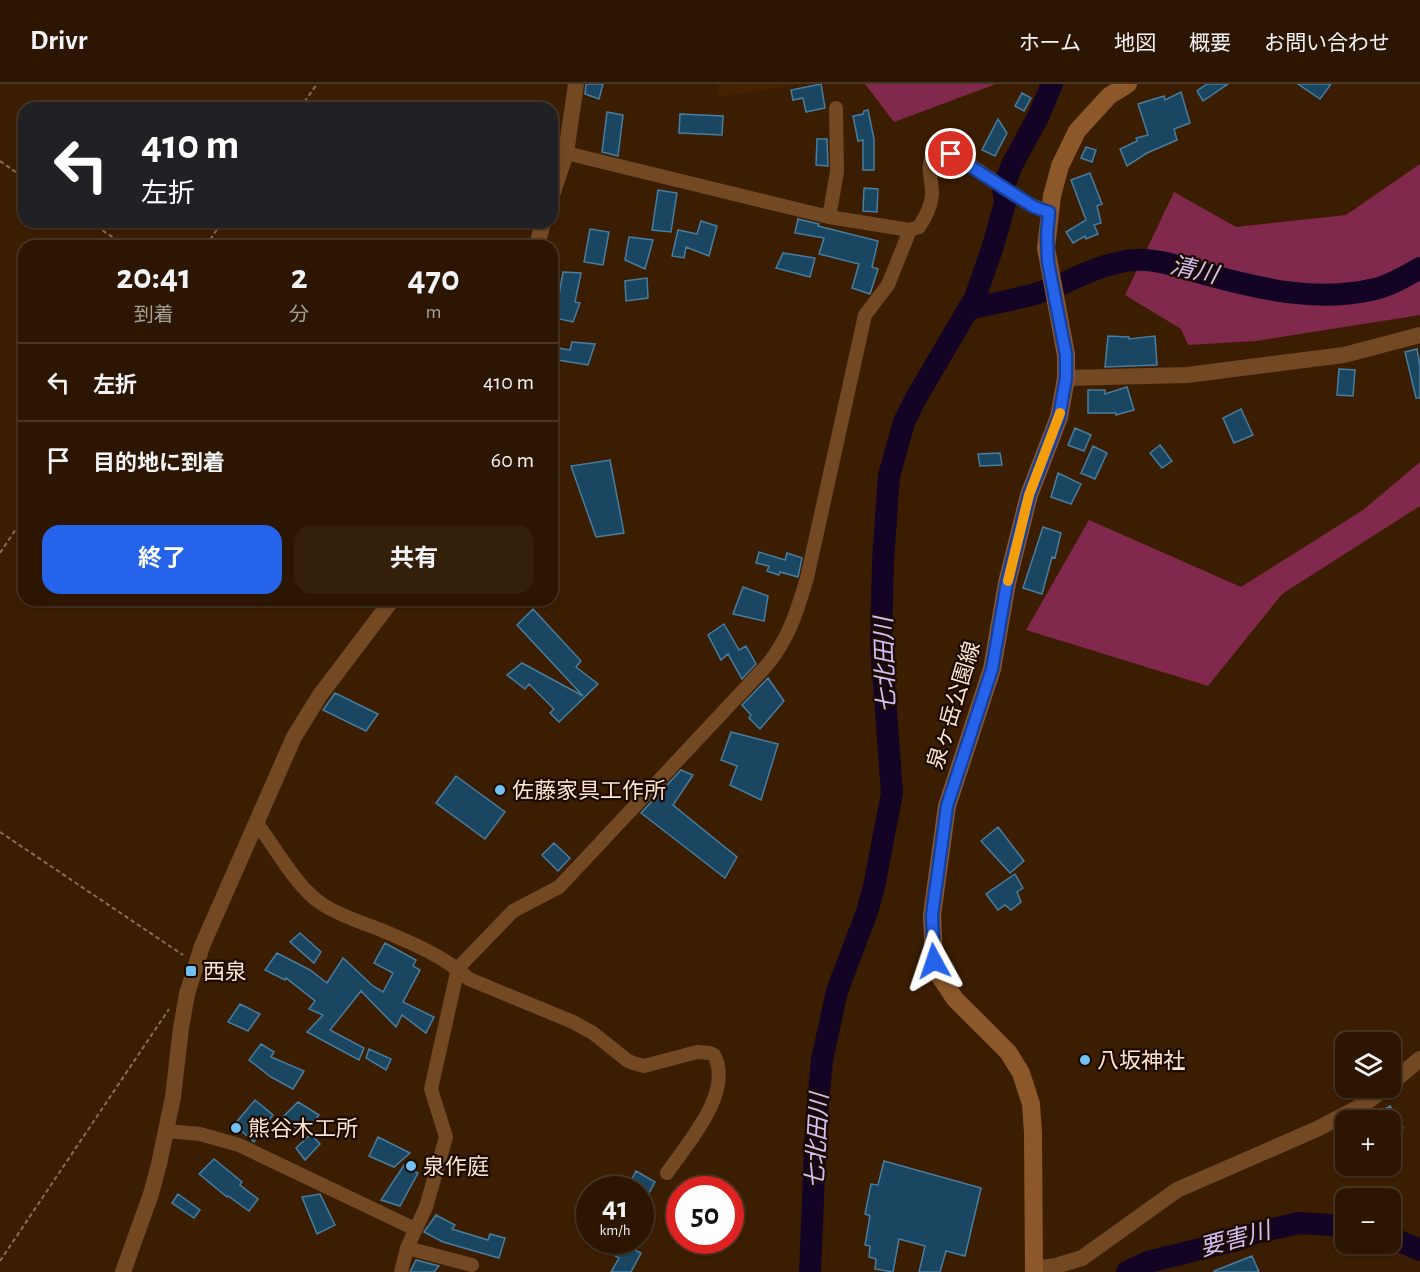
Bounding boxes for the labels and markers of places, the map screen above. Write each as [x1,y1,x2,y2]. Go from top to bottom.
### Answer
pin [925,128,976,179]
place label: 佐藤家具工作所 [512,779,666,802]
marker: 佐藤家具工作所 [493,783,507,797]
place label: 西泉 [203,960,247,983]
marker: 西泉 [184,964,198,978]
place label: 八坂神社 [1097,1049,1185,1072]
marker: 八坂神社 [1078,1053,1092,1067]
place label: 熊谷木工所 [248,1117,358,1140]
marker: 熊谷木工所 [229,1121,243,1135]
place label: 泉作庭 [423,1155,489,1178]
marker: 泉作庭 [404,1159,418,1173]

